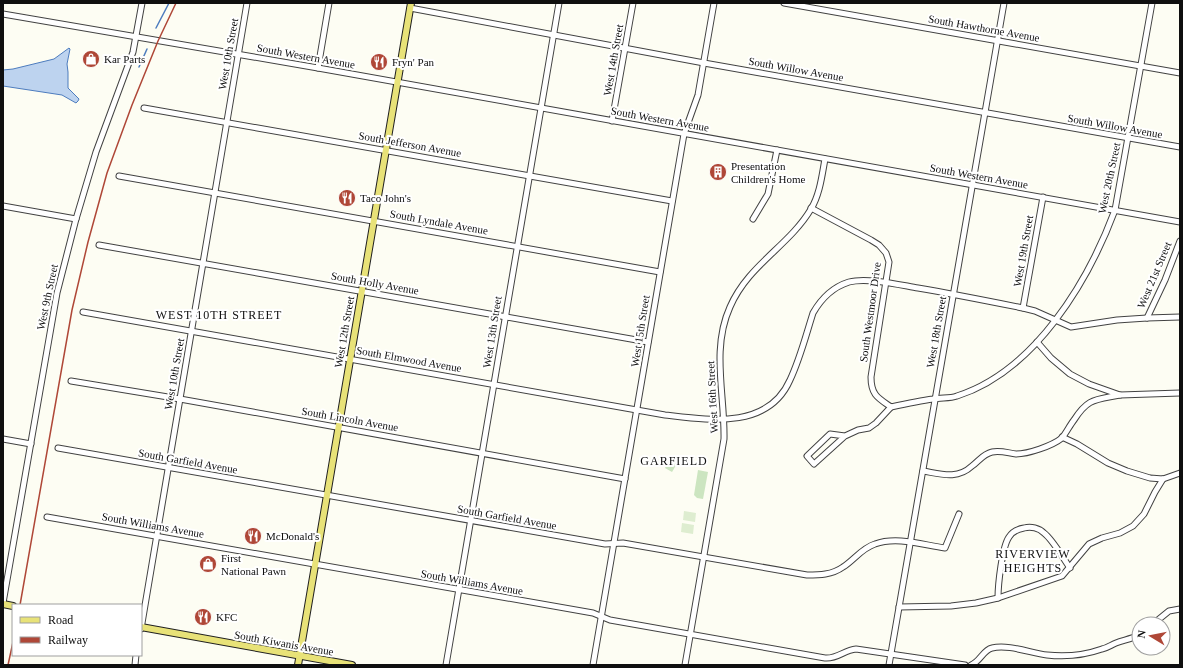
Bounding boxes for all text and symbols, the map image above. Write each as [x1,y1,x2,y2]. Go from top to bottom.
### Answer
street label: South Hawthorne Avenue [927,12,1041,44]
street label: West 10th Street [216,17,240,91]
street label: West 14th Street [601,23,625,97]
street label: South Western Avenue [256,41,356,71]
shop icon: Kar Parts [81,49,101,69]
restaurant icon: Fryn' Pan [369,52,389,72]
place label: Kar Parts [104,53,145,65]
street label: South Willow Avenue [748,55,845,83]
place label: Fryn' Pan [392,56,435,68]
street label: South Western Avenue [610,104,710,134]
street label: South Willow Avenue [1067,112,1164,140]
street label: South Jefferson Avenue [358,129,462,159]
street label: West 20th Street [1096,141,1122,215]
place label: Presentation Children's Home [731,160,806,185]
street label: South Western Avenue [929,161,1029,191]
building icon: Presentation Children's Home [708,162,728,182]
restaurant icon: Taco John's [337,188,357,208]
place label: Taco John's [360,192,411,204]
street label: South Lyndale Avenue [389,207,489,237]
street label: West 19th Street [1011,214,1035,288]
street label: West 21st Street [1135,240,1173,310]
street label: South Westmoor Drive [857,261,883,363]
street label: West 9th Street [34,263,60,331]
street label: South Holly Avenue [330,269,420,297]
street label: West 15th Street [628,294,652,368]
street label: West 12th Street [332,295,356,369]
street label: West 13th Street [480,295,504,369]
street label: West 18th Street [924,295,948,369]
district label: WEST 10TH STREET [156,308,282,322]
street label: West 10th Street [162,337,186,411]
street label: South Elmwood Avenue [355,344,463,374]
street label: West 16th Street [704,361,720,433]
street label: South Lincoln Avenue [301,405,399,433]
street label: South Garfield Avenue [137,446,239,476]
district label: GARFIELD [640,454,708,468]
street label: South Garfield Avenue [456,502,558,532]
street label: South Williams Avenue [101,510,205,540]
restaurant icon: McDonald's [243,526,263,546]
place label: McDonald's [266,530,319,542]
district label: RIVERVIEW HEIGHTS [995,547,1071,575]
place label: First National Pawn [221,552,287,577]
shop icon: First National Pawn [198,554,218,574]
street label: South Williams Avenue [420,567,524,597]
legend [12,604,142,656]
restaurant icon: KFC [193,607,213,627]
place label: KFC [216,611,237,623]
text: Road [48,613,73,627]
north arrow [1131,616,1171,656]
street label: South Kiwanis Avenue [233,628,335,658]
text: N [1135,629,1148,639]
text: Railway [48,633,88,647]

